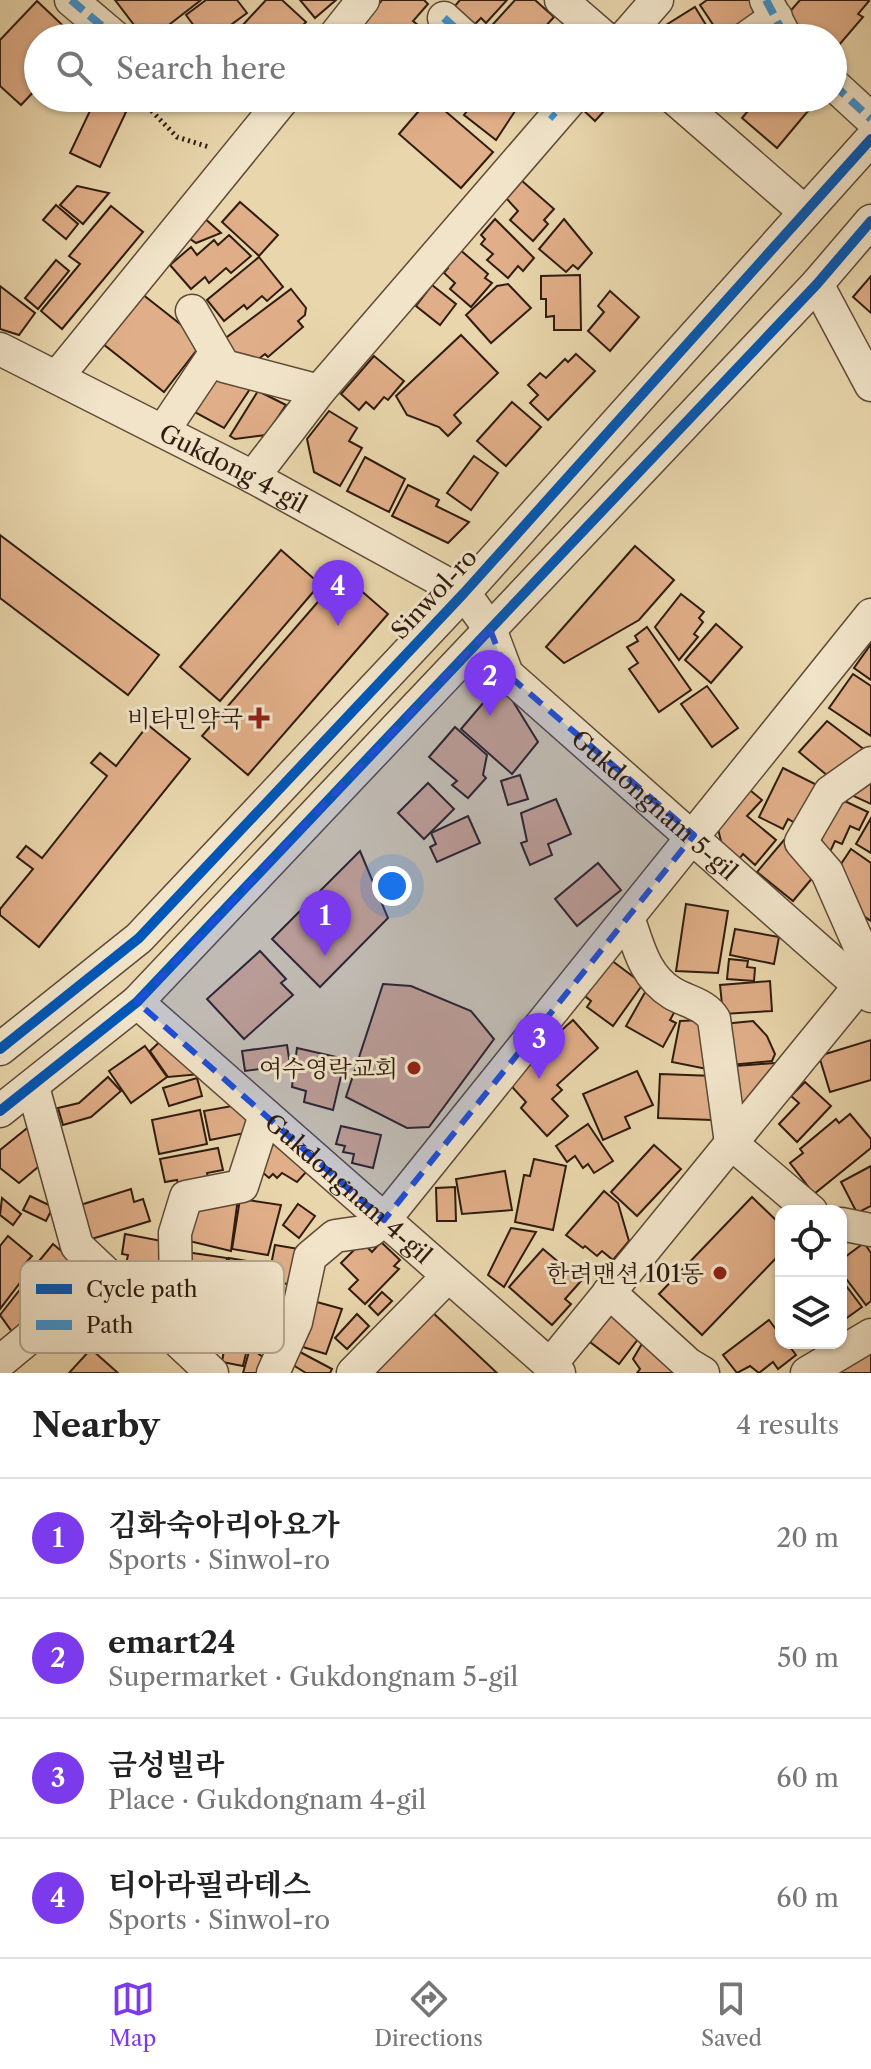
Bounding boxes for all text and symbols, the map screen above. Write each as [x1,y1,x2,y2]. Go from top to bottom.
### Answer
search box [24,24,847,112]
icon: search [52,46,96,90]
text: Search here [116,50,286,87]
street label: Gukdong 4-gil [155,418,312,518]
street label: Sinwol-ro [385,543,483,645]
pin: 4 [312,560,364,626]
pin: 2 [464,650,516,716]
place label: 비타민약국 [127,704,243,733]
marker: 비타민약국 [250,709,268,727]
street label: Gukdongnam 5-gil [566,724,744,886]
your location [372,866,412,906]
pin: 1 [299,890,351,956]
pin: 3 [513,1013,565,1079]
place label: 여수영락교회 [259,1054,398,1083]
marker: 여수영락교회 [405,1059,423,1077]
street label: Gukdongnam 4-gil [259,1107,438,1269]
map controls [775,1205,847,1349]
button: locate [775,1205,847,1277]
place label: 한려맨션 101동 [546,1259,704,1288]
legend [20,1261,284,1353]
marker: 한려맨션 101동 [711,1264,729,1282]
text: Cycle path [86,1276,198,1303]
button: layers [775,1277,847,1349]
text: Path [86,1312,134,1339]
text: Nearby [32,1404,160,1446]
text: 4 results [736,1409,839,1441]
text: 김화숙아리아요가 [108,1506,340,1543]
text: 1 [52,1522,64,1554]
text: 20 m [776,1522,839,1554]
text: Sports · Sinwol-ro [108,1544,330,1576]
text: emart24 [108,1624,235,1661]
text: 2 [50,1642,66,1674]
text: 50 m [777,1642,839,1674]
text: Supermarket · Gukdongnam 5-gil [108,1661,518,1693]
text: 금성빌라 [108,1746,224,1783]
text: 3 [51,1762,65,1794]
text: 60 m [776,1762,839,1794]
text: Place · Gukdongnam 4-gil [108,1784,426,1816]
text: 티아라필라테스 [108,1866,311,1903]
text: 4 [50,1882,66,1914]
text: 60 m [776,1882,839,1914]
text: Sports · Sinwol-ro [108,1904,330,1936]
tab: Map [109,1977,156,2052]
tab: Directions [374,1977,483,2052]
tab: Saved [701,1977,762,2052]

